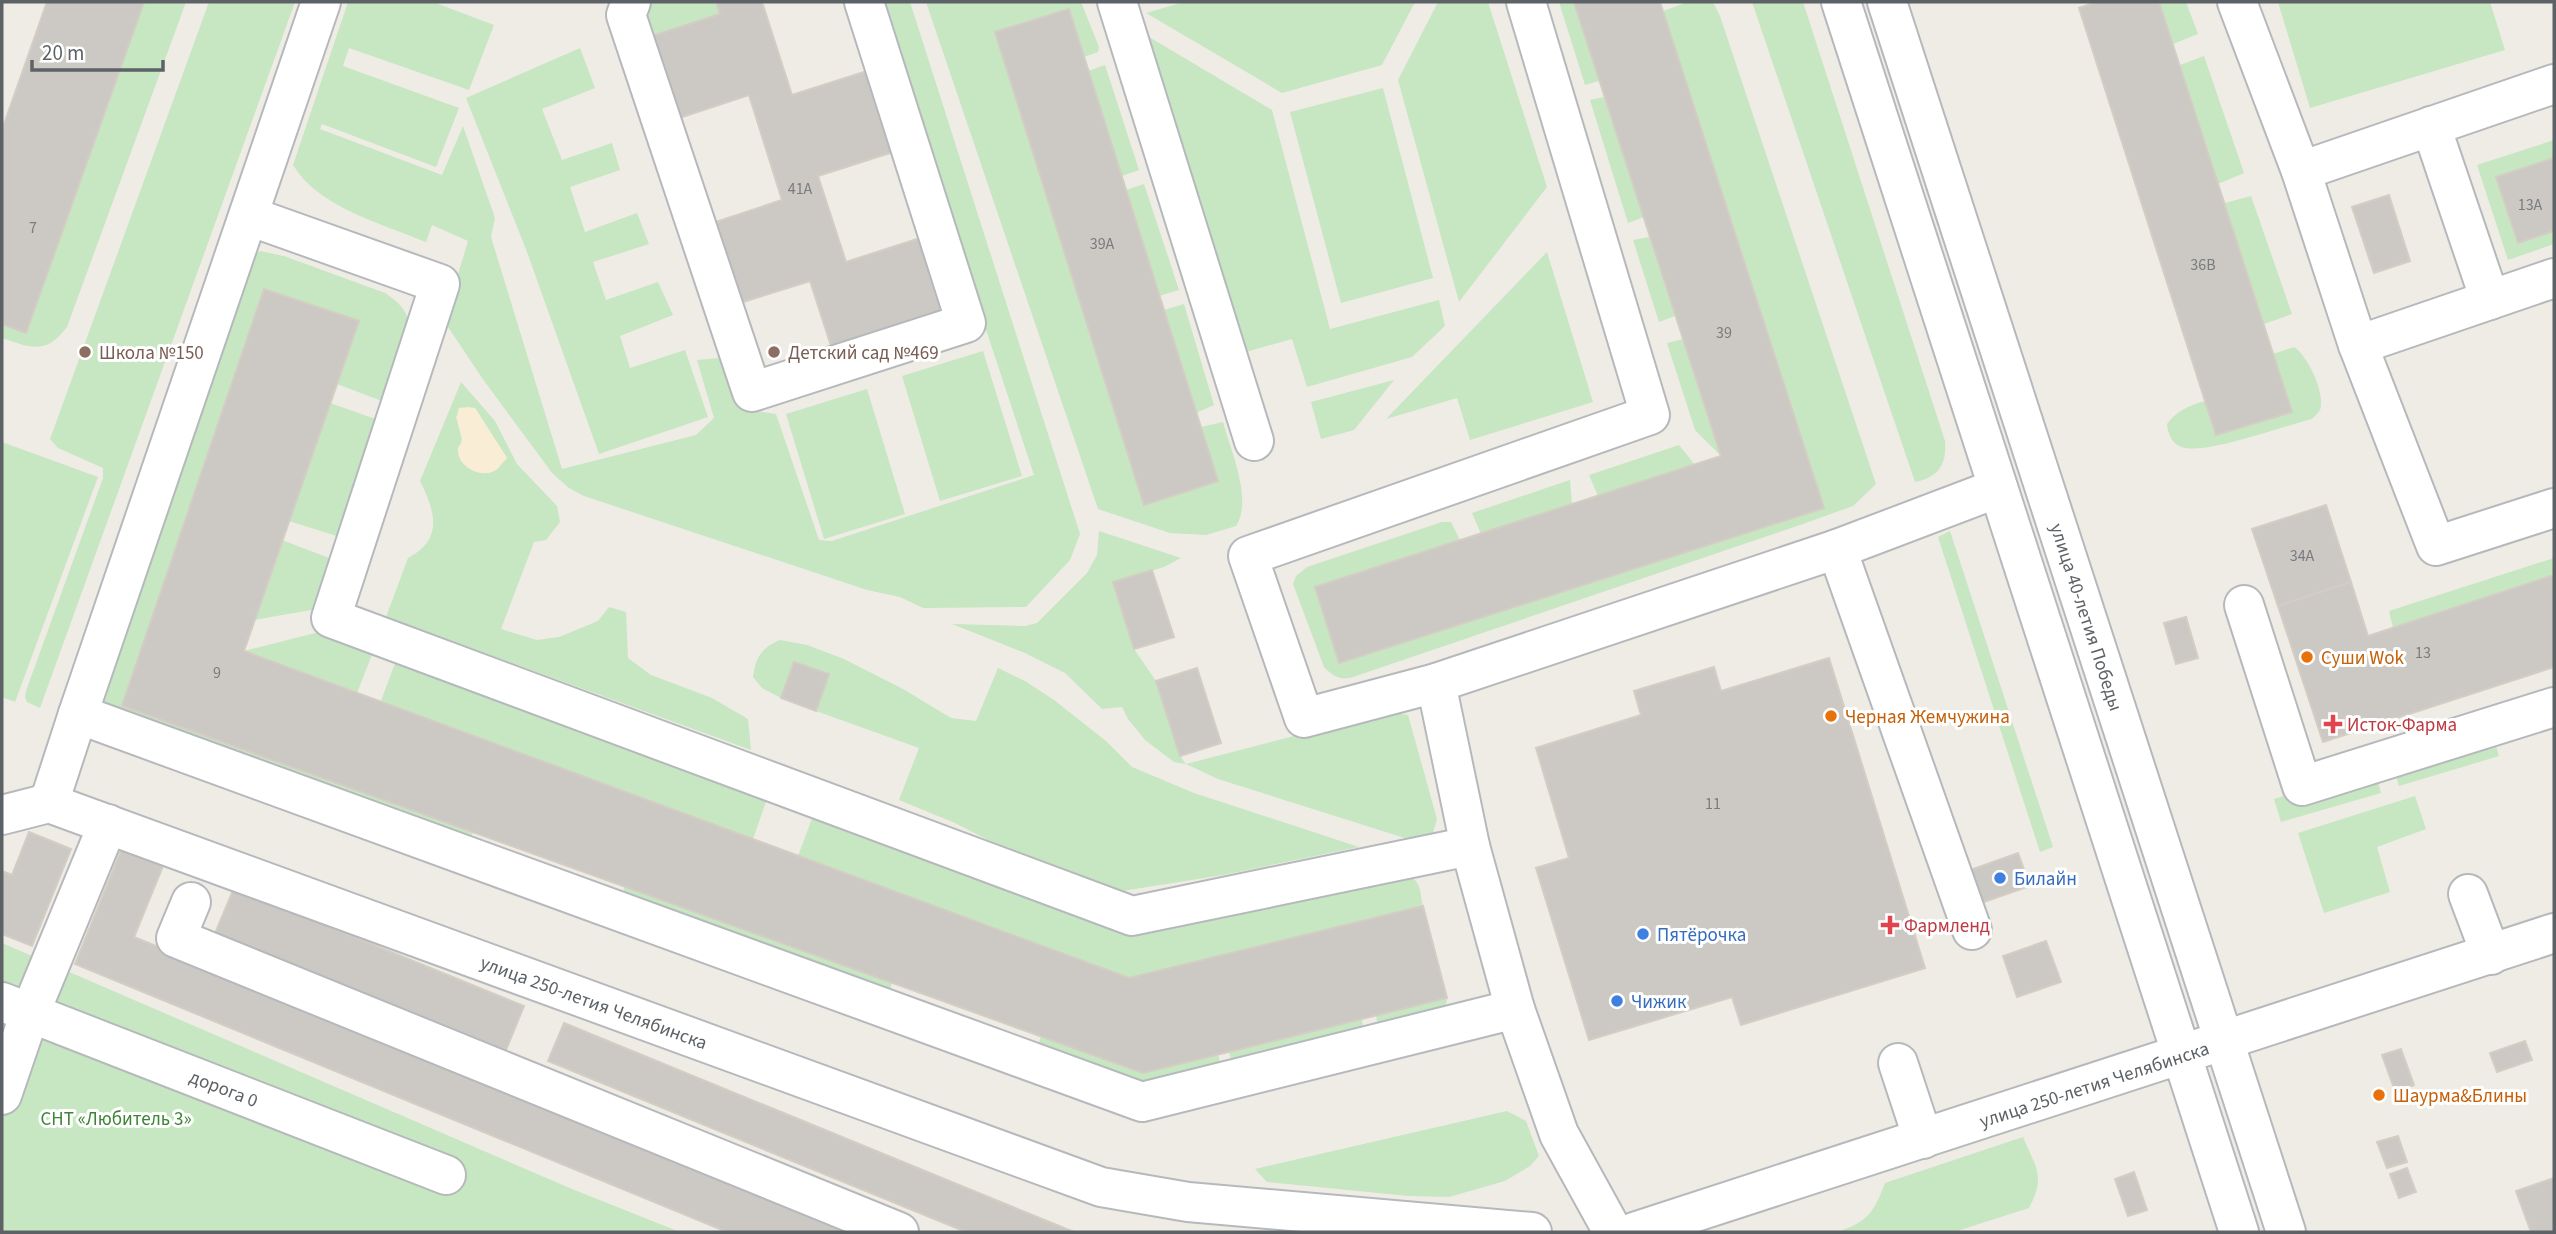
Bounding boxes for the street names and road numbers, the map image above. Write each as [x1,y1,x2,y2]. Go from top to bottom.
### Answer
street label: улица 40-летия Победы [2042,520,2129,715]
street label: улица 250-летия Челябинска [476,950,711,1057]
street label: улица 250-летия Челябинска [1976,1036,2213,1135]
street label: дорога 0 [185,1064,262,1115]

